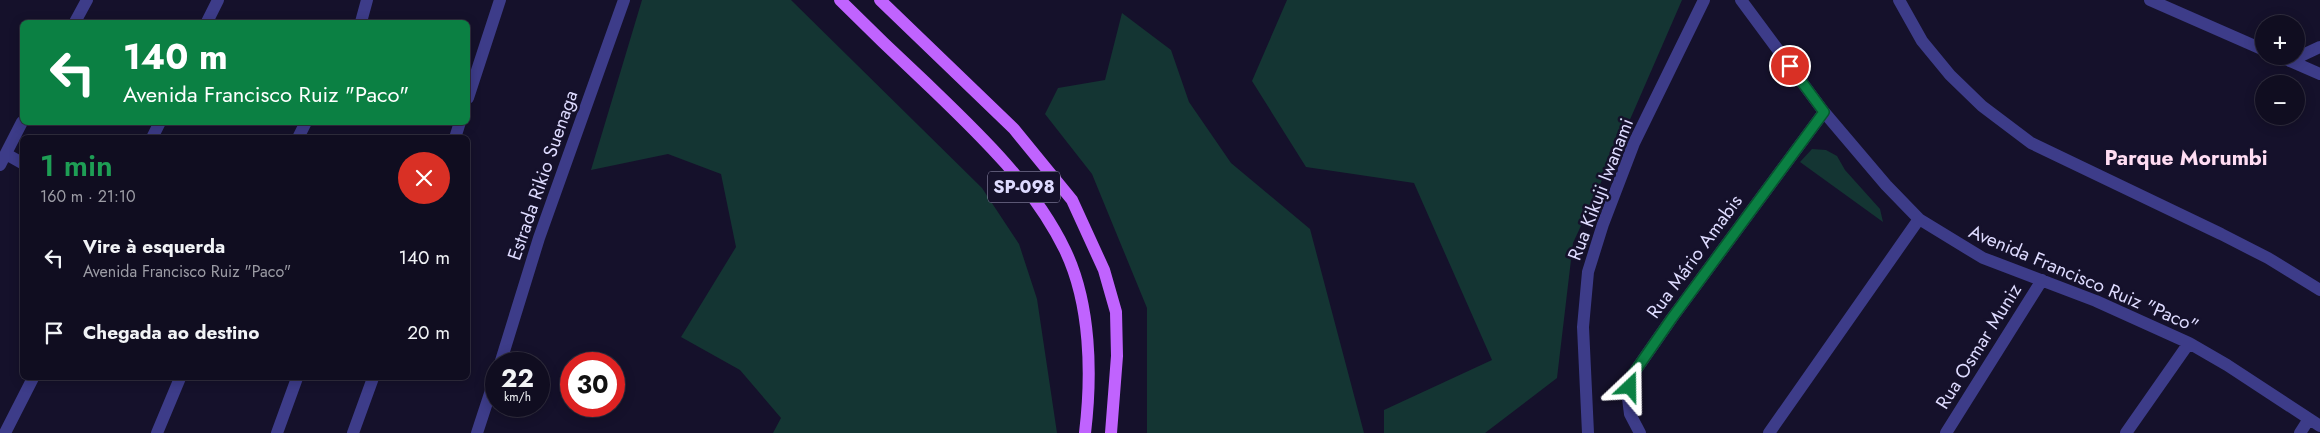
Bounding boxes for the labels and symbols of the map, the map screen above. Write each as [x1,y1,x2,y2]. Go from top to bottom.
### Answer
pin [1769,45,1811,87]
street label: Estrada Rikio Suenaga [501,87,584,264]
street label: Rua Kikuji Iwanami [1561,114,1640,264]
district label: Parque Morumbi [2104,143,2268,173]
road number: SP-098 [988,172,1060,202]
street label: Rua Mário Amabis [1640,188,1749,324]
street label: Avenida Francisco Ruiz "Paco" [1965,218,2203,339]
street label: Rua Osmar Muniz [1929,278,2028,414]
speed limit sign: 30 [560,352,625,417]
position arrow [1603,360,1655,412]

